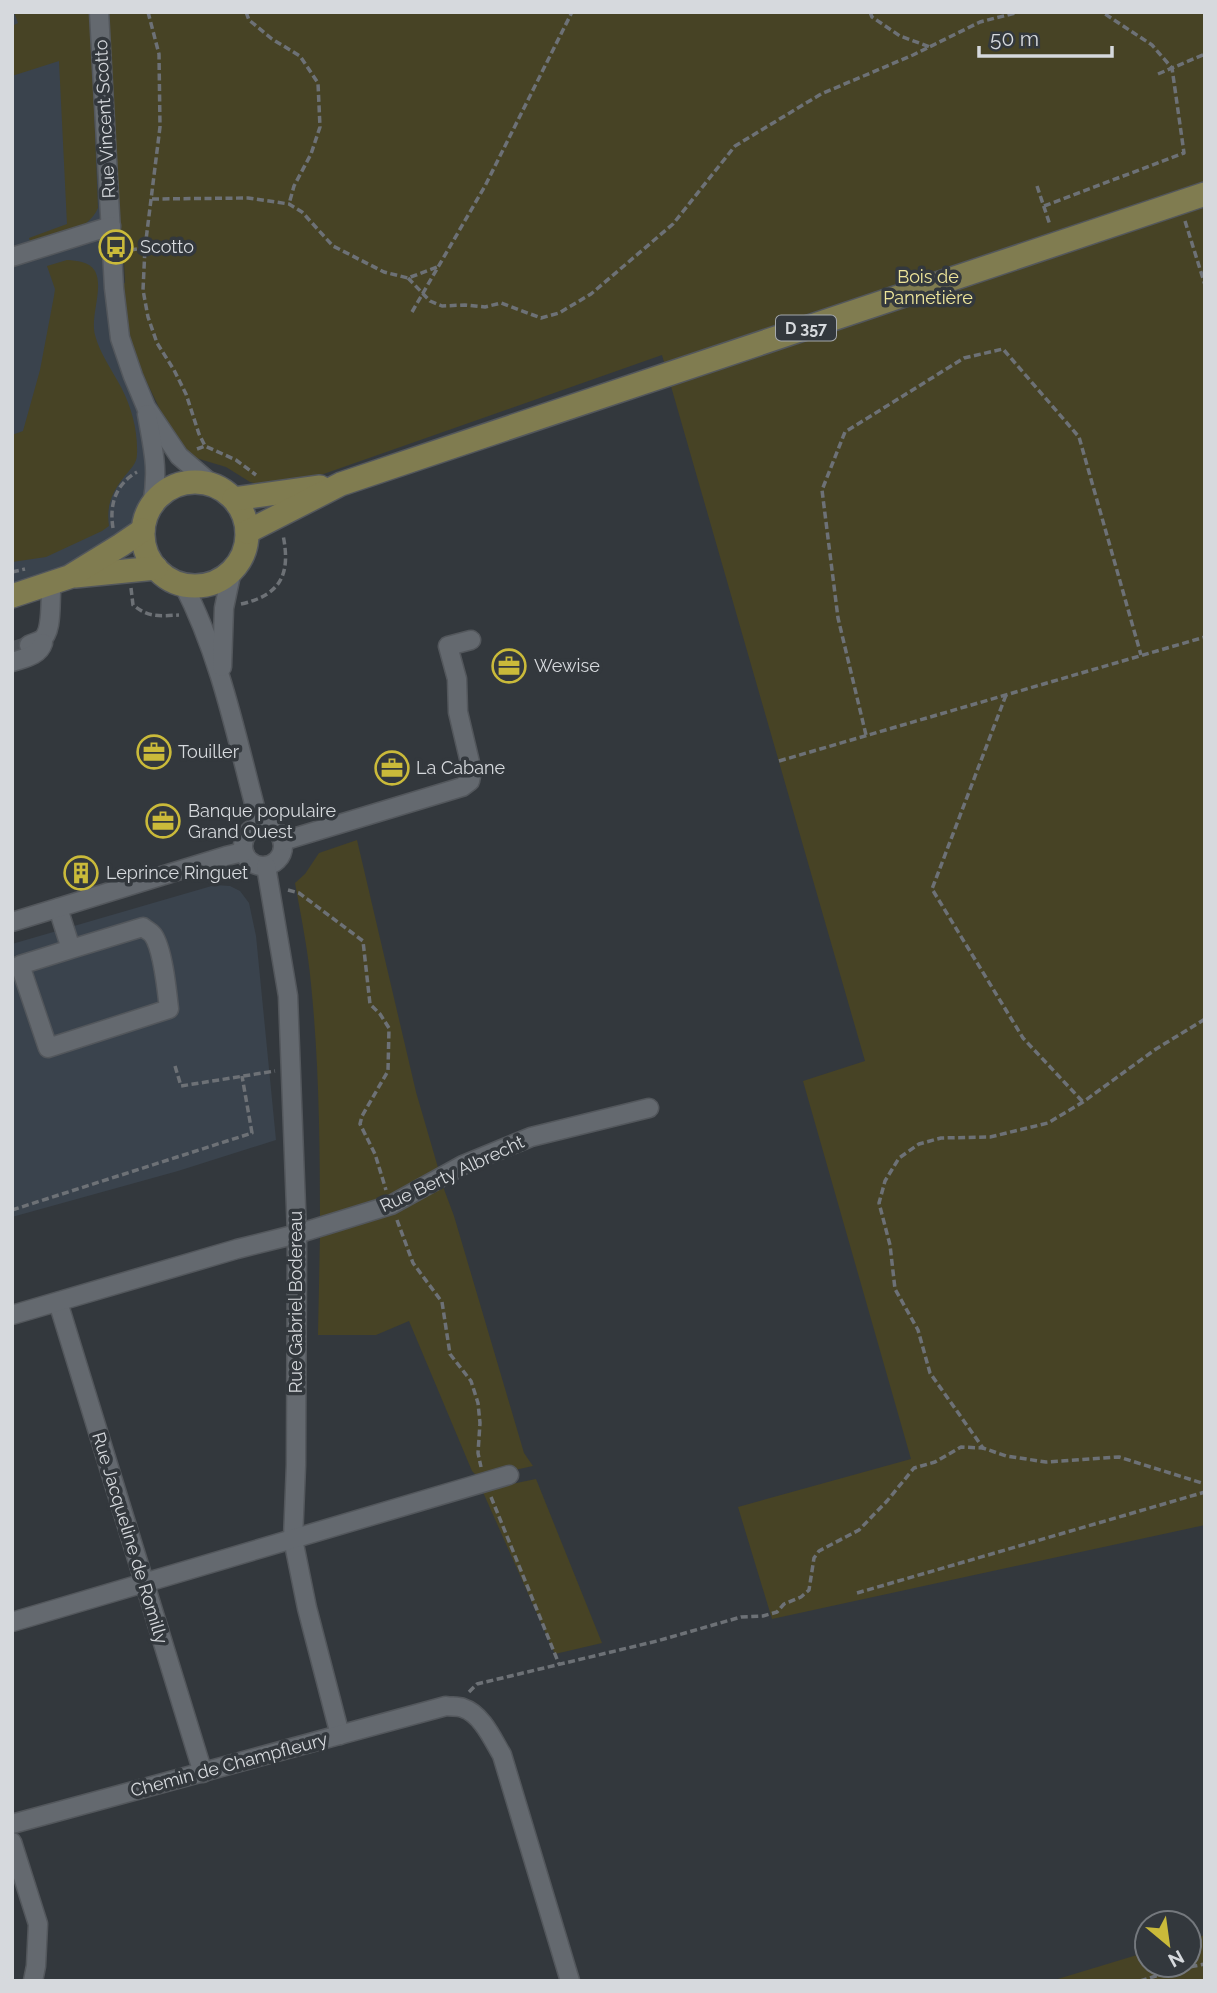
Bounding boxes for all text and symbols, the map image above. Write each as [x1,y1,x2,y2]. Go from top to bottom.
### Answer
scale bar [979,14,1112,58]
text: 50 m [990,26,1039,51]
street label: Rue Vincent Scotto [90,39,119,199]
bus stop icon: Scotto [97,228,135,266]
place label: Scotto [140,236,194,257]
park label: Bois de Pannetière [883,266,973,308]
road number: D 357 [776,316,836,340]
office icon: Wewise [490,647,528,685]
place label: Wewise [534,655,600,676]
office icon: Touiller [135,733,173,771]
place label: Touiller [178,741,240,762]
office icon: La Cabane [373,749,411,787]
place label: La Cabane [416,757,505,778]
place label: Banque populaire Grand Ouest [188,800,337,842]
office icon: Banque populaire Grand Ouest [144,802,182,840]
building icon: Leprince Ringuet [62,854,100,892]
place label: Leprince Ringuet [106,862,248,883]
street label: Rue Berty Albrecht [376,1131,527,1216]
street label: Rue Gabriel Bodereau [285,1211,306,1393]
street label: Rue Jacqueline de Romilly [88,1430,173,1646]
street label: Chemin de Champfleury [128,1728,330,1801]
north arrow [1133,1909,1203,1979]
text: N [1165,1946,1188,1972]

